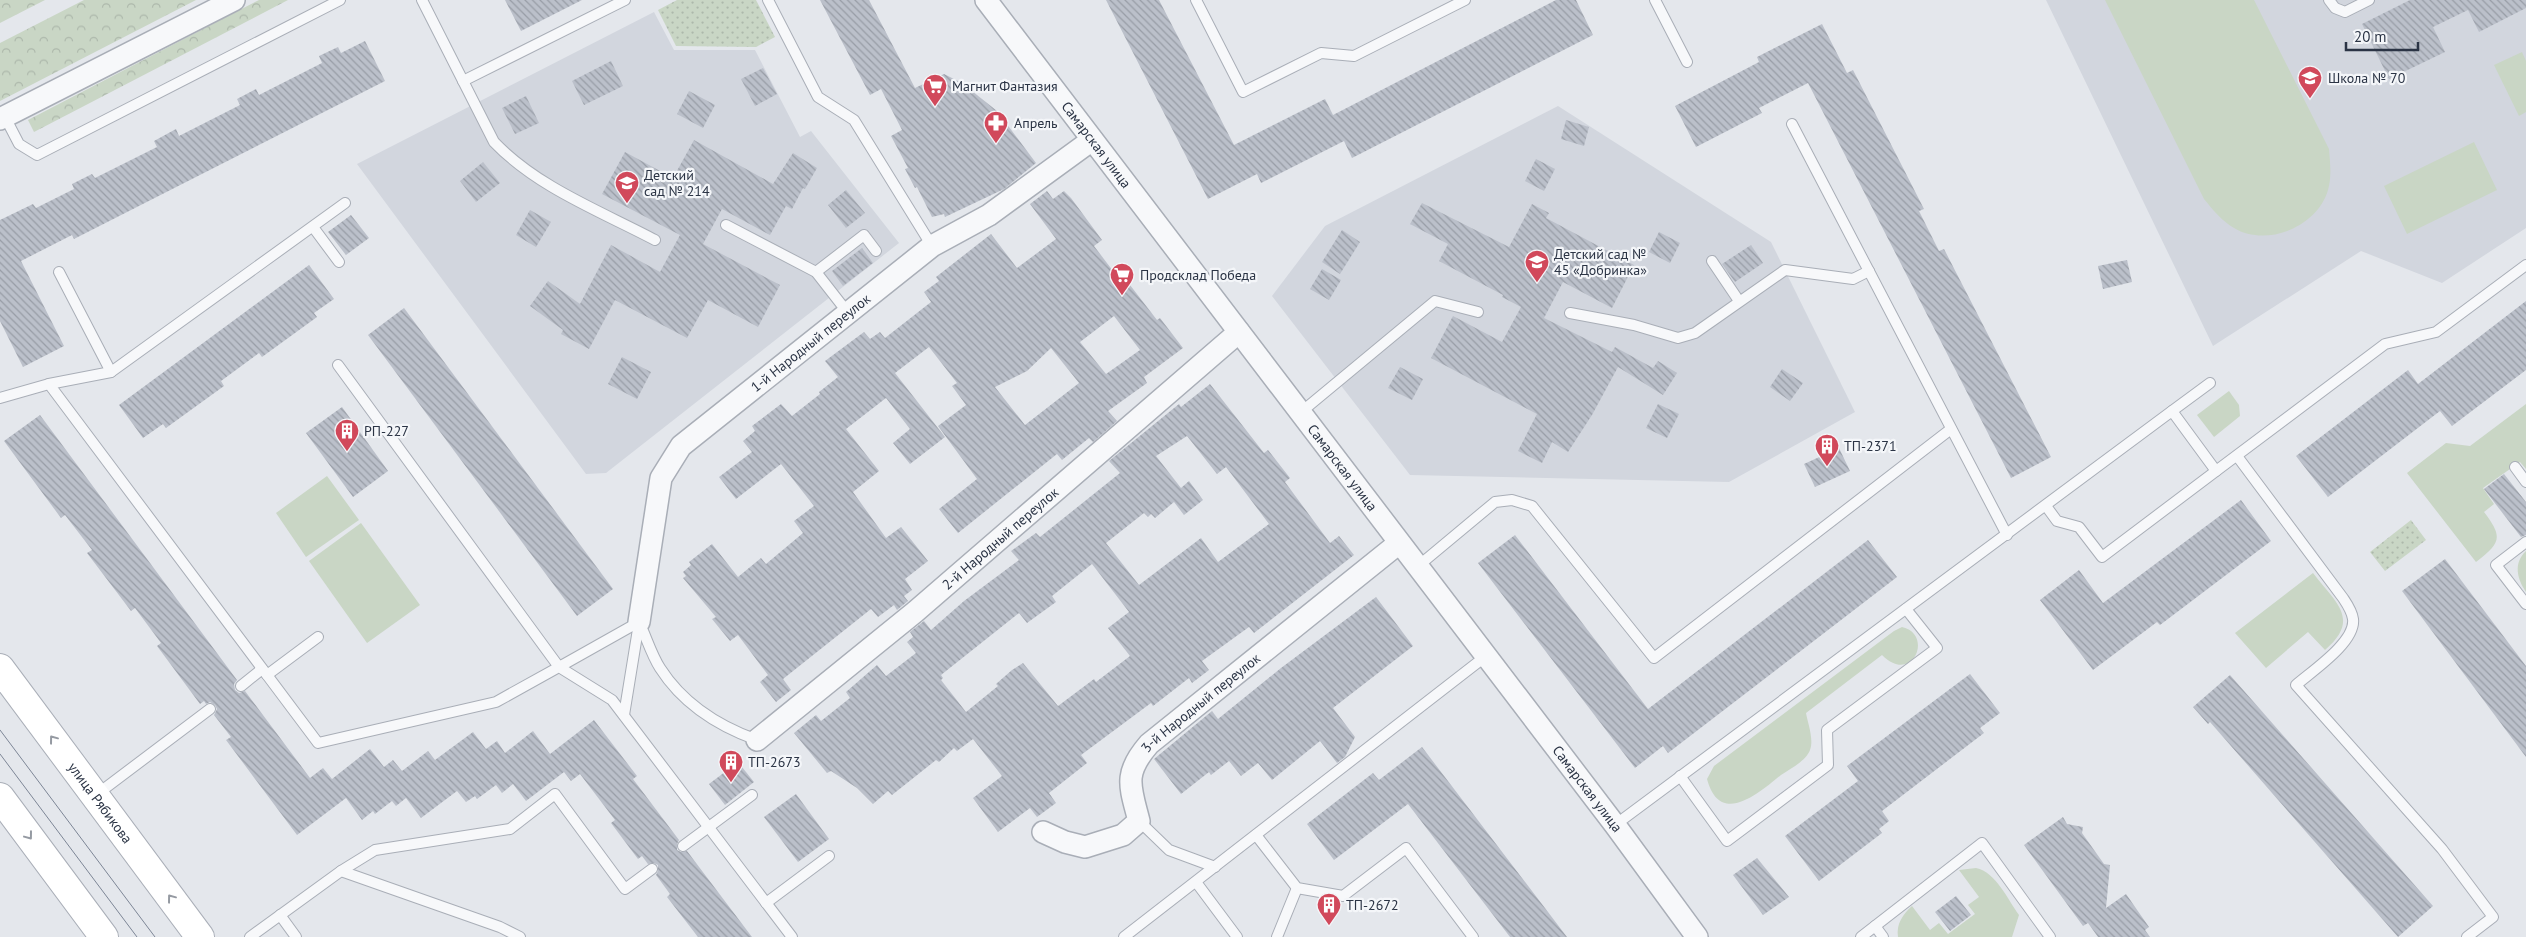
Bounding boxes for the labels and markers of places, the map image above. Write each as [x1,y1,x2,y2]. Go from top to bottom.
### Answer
school or university icon: Школа № 70 [2297,65,2323,99]
place label: Школа № 70 [2328,69,2406,87]
supermarket icon: Магнит Фантазия [922,73,948,107]
place label: Магнит Фантазия [952,77,1058,95]
pharmacy icon: Апрель [983,110,1009,144]
place label: Апрель [1014,114,1058,132]
place label: Детский сад № 214 [644,166,710,200]
school or university icon: Детский сад № 214 [614,170,640,204]
place label: Детский сад № 45 «Добринка» [1554,245,1647,279]
school or university icon: Детский сад № 45 «Добринка» [1524,249,1550,283]
supermarket icon: Продсклад Победа [1109,262,1135,296]
place label: Продсклад Победа [1140,266,1256,284]
building icon: РП-227 [334,418,360,452]
place label: РП-227 [364,422,409,440]
building icon: ТП-2371 [1814,433,1840,467]
place label: ТП-2371 [1844,437,1897,455]
building icon: ТП-2673 [718,749,744,783]
place label: ТП-2673 [748,753,801,771]
building icon: ТП-2672 [1316,892,1342,926]
place label: ТП-2672 [1346,896,1399,914]

